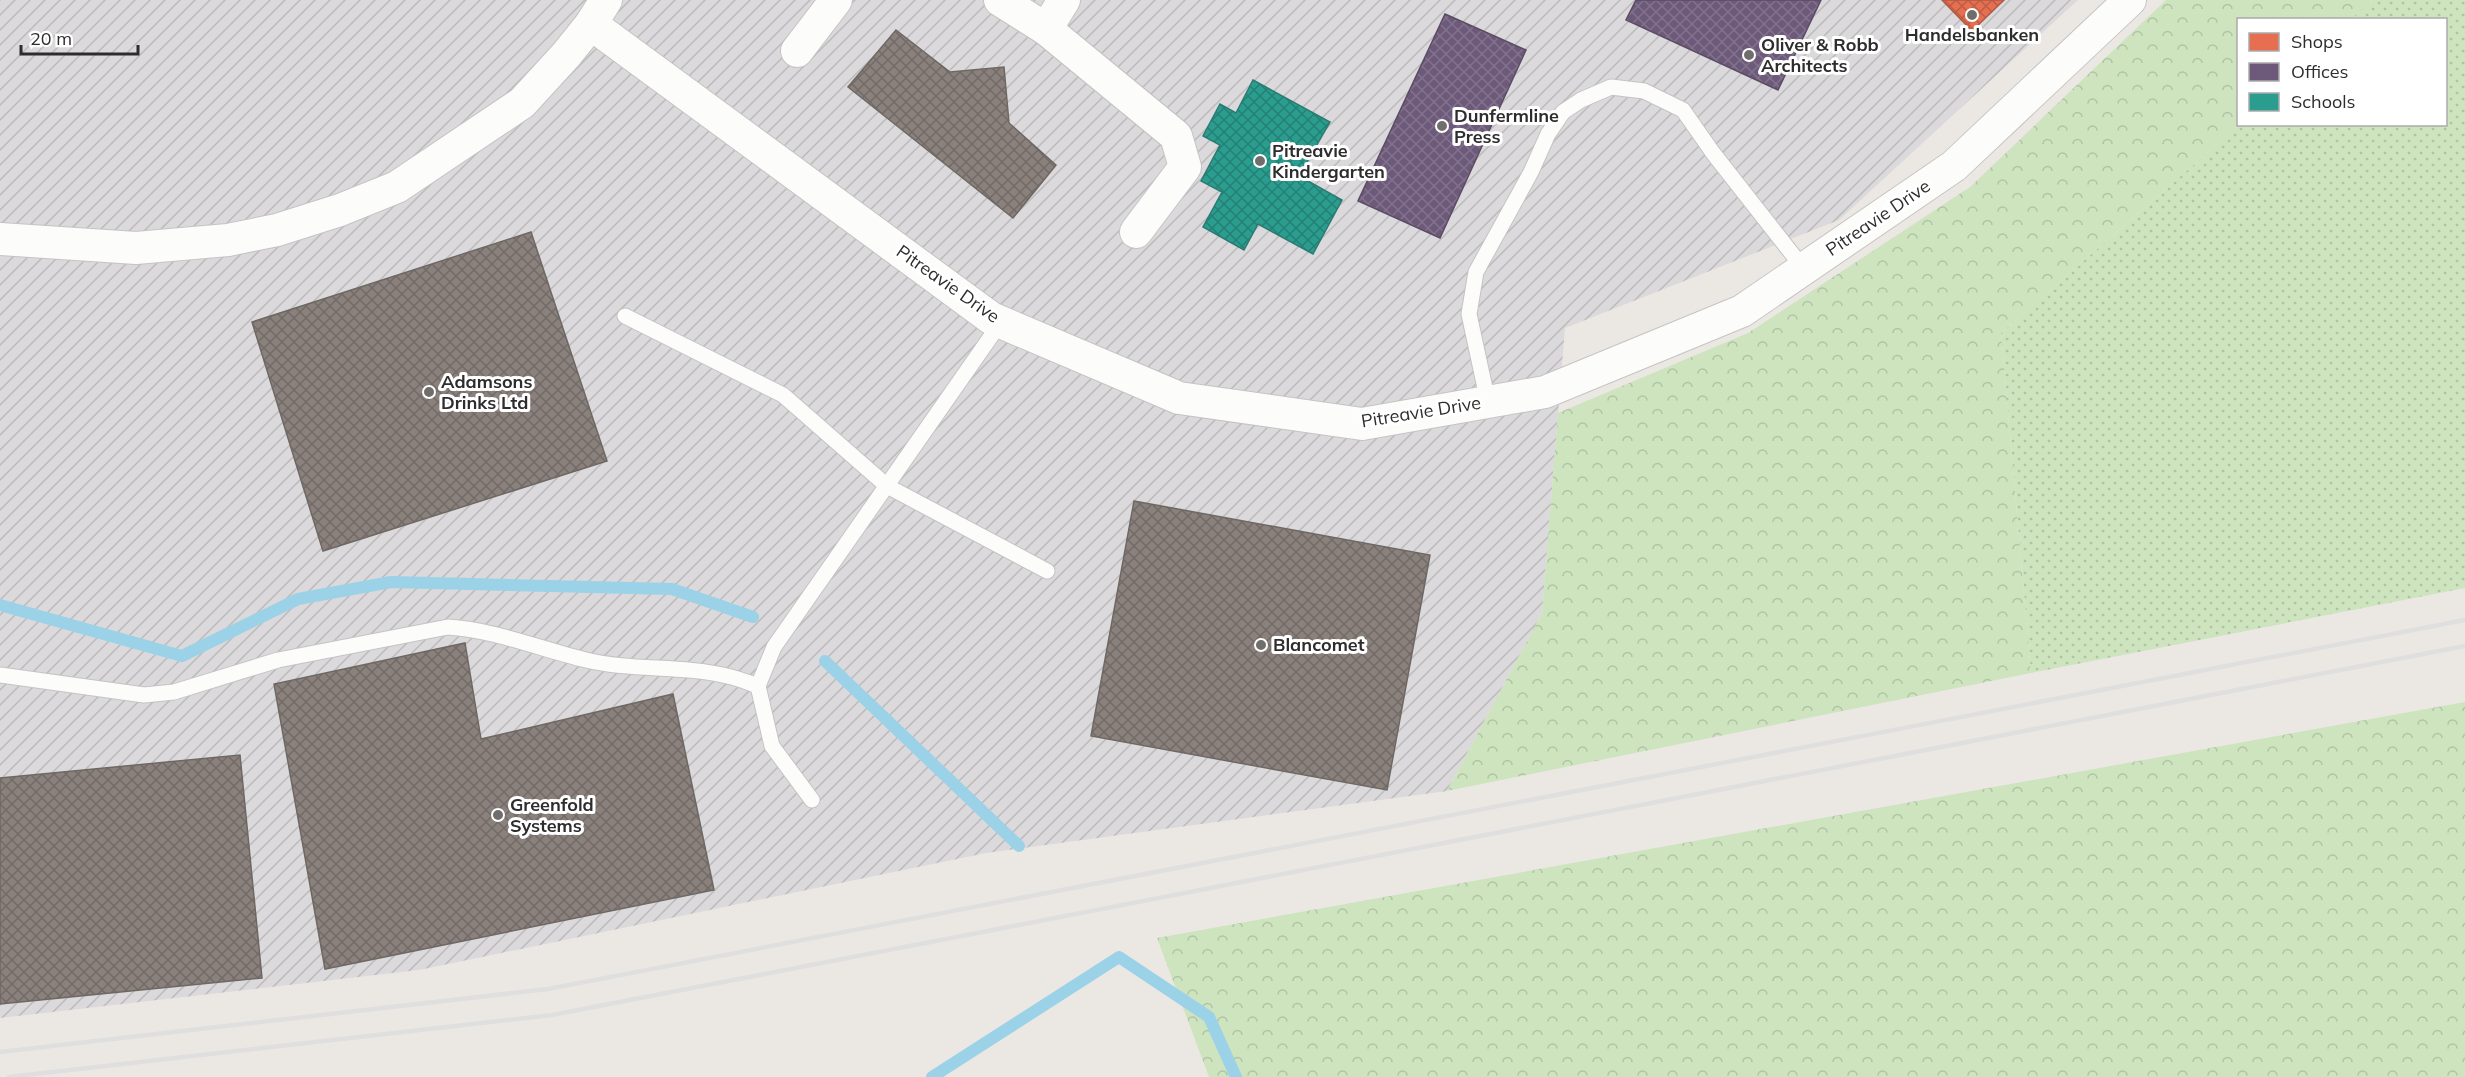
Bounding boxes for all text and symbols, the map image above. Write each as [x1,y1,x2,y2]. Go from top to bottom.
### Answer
marker: Handelsbanken [1965,8,1979,22]
scale bar [21,18,138,56]
legend [2237,18,2447,126]
place label: Handelsbanken [1905,23,2039,46]
text: 20 m [30,27,72,50]
text: Shops [2291,30,2343,53]
place label: Oliver & Robb Architects [1761,33,1879,77]
marker: Oliver & Robb Architects [1742,48,1756,62]
text: Offices [2291,60,2349,83]
text: Schools [2291,90,2356,113]
place label: Dunfermline Press [1454,104,1559,148]
marker: Dunfermline Press [1435,119,1449,133]
place label: Pitreavie Kindergarten [1272,139,1385,183]
marker: Pitreavie Kindergarten [1253,154,1267,168]
street label: Pitreavie Drive [1821,174,1934,261]
street label: Pitreavie Drive [892,239,1004,328]
place label: Adamsons Drinks Ltd [441,370,532,414]
marker: Adamsons Drinks Ltd [422,385,436,399]
street label: Pitreavie Drive [1359,391,1482,432]
place label: Blancomet [1273,633,1365,656]
marker: Blancomet [1254,638,1268,652]
place label: Greenfold Systems [510,793,594,837]
marker: Greenfold Systems [491,808,505,822]

